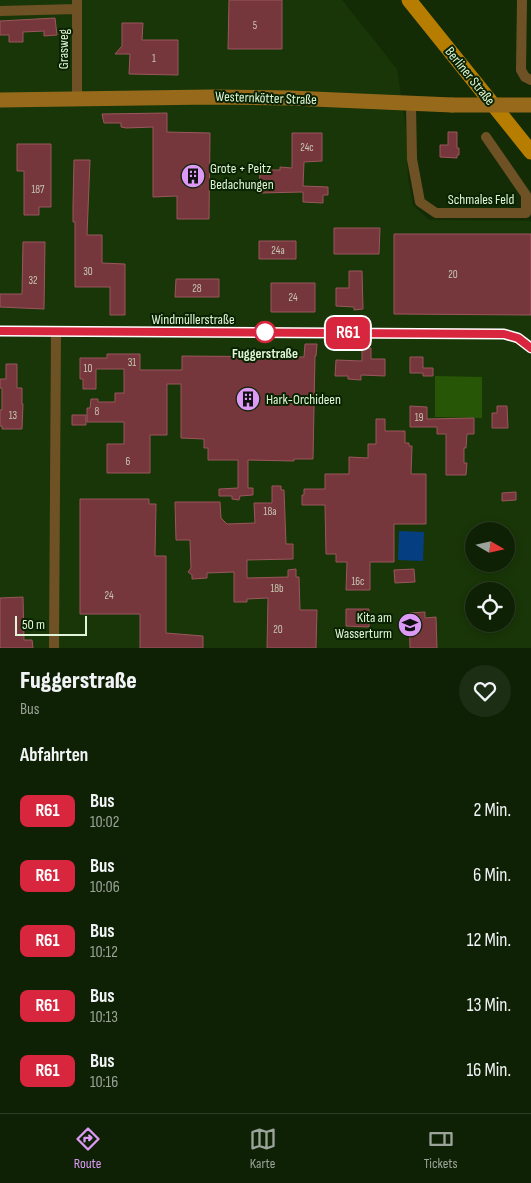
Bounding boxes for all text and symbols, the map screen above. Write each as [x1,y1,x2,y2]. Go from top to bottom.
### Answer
house number: 5 [253,19,257,32]
street label: Grasweg [55,28,72,69]
street label: Berliner Straße [441,43,499,109]
house number: 1 [152,52,156,65]
street label: Westernkötter Straße [215,88,317,108]
house number: 24c [300,141,314,154]
place label: Grote + Peitz Bedachungen [210,160,274,193]
building icon: Grote + Peitz Bedachungen [180,163,206,189]
house number: 187 [31,183,45,196]
street label: Schmales Feld [448,191,514,208]
house number: 24a [271,244,285,257]
house number: 30 [83,265,93,278]
house number: 20 [448,268,458,281]
house number: 32 [28,274,38,287]
house number: 28 [192,282,202,295]
house number: 24 [288,291,298,304]
street label: Windmüllerstraße [151,311,235,328]
line badge: R61 [319,317,377,349]
marker: Fuggerstraße [254,321,276,343]
text: R61 [336,322,360,343]
place label: Fuggerstraße [232,345,298,362]
house number: 31 [128,356,136,369]
house number: 10 [84,362,92,375]
building icon: Hark-Orchideen [235,386,261,412]
place label: Hark-Orchideen [266,391,341,408]
house number: 8 [95,405,100,418]
house number: 13 [9,409,18,422]
house number: 19 [415,411,423,424]
house number: 6 [126,455,131,468]
house number: 18a [264,505,276,518]
north arrow [465,522,515,572]
map controls [465,522,515,632]
house number: 16c [351,575,365,588]
house number: 18b [270,582,284,595]
button: locate [465,582,515,632]
house number: 24 [104,589,114,602]
place label: Kita am Wasserturm [335,609,392,642]
school or university icon: Kita am Wasserturm [397,612,423,638]
scale bar [15,613,88,636]
text: 50 m [22,616,45,633]
house number: 20 [273,623,283,636]
button: heart [459,665,511,717]
text: Fuggerstraße [20,666,137,695]
text: Bus [20,700,40,719]
text: Abfahrten [20,744,88,767]
text: Bus [90,790,115,813]
text: 2 Min. [474,799,511,822]
text: R61 [35,800,60,821]
text: 10:02 [90,813,119,832]
text: Bus [90,855,115,878]
text: 6 Min. [473,864,511,887]
text: R61 [35,865,60,886]
text: 10:06 [90,878,120,897]
text: Bus [90,920,115,943]
text: 12 Min. [467,929,511,952]
text: R61 [35,930,60,951]
text: 10:12 [90,943,118,962]
text: Bus [90,985,115,1008]
text: 13 Min. [467,994,511,1017]
text: R61 [35,995,60,1016]
text: 10:13 [90,1008,118,1027]
text: Bus [90,1050,115,1073]
text: 16 Min. [466,1059,511,1082]
text: R61 [35,1060,60,1081]
text: 10:16 [90,1073,118,1092]
tab: Route [74,1125,102,1172]
tab: Karte [249,1125,277,1172]
tab: Tickets [424,1125,457,1172]

